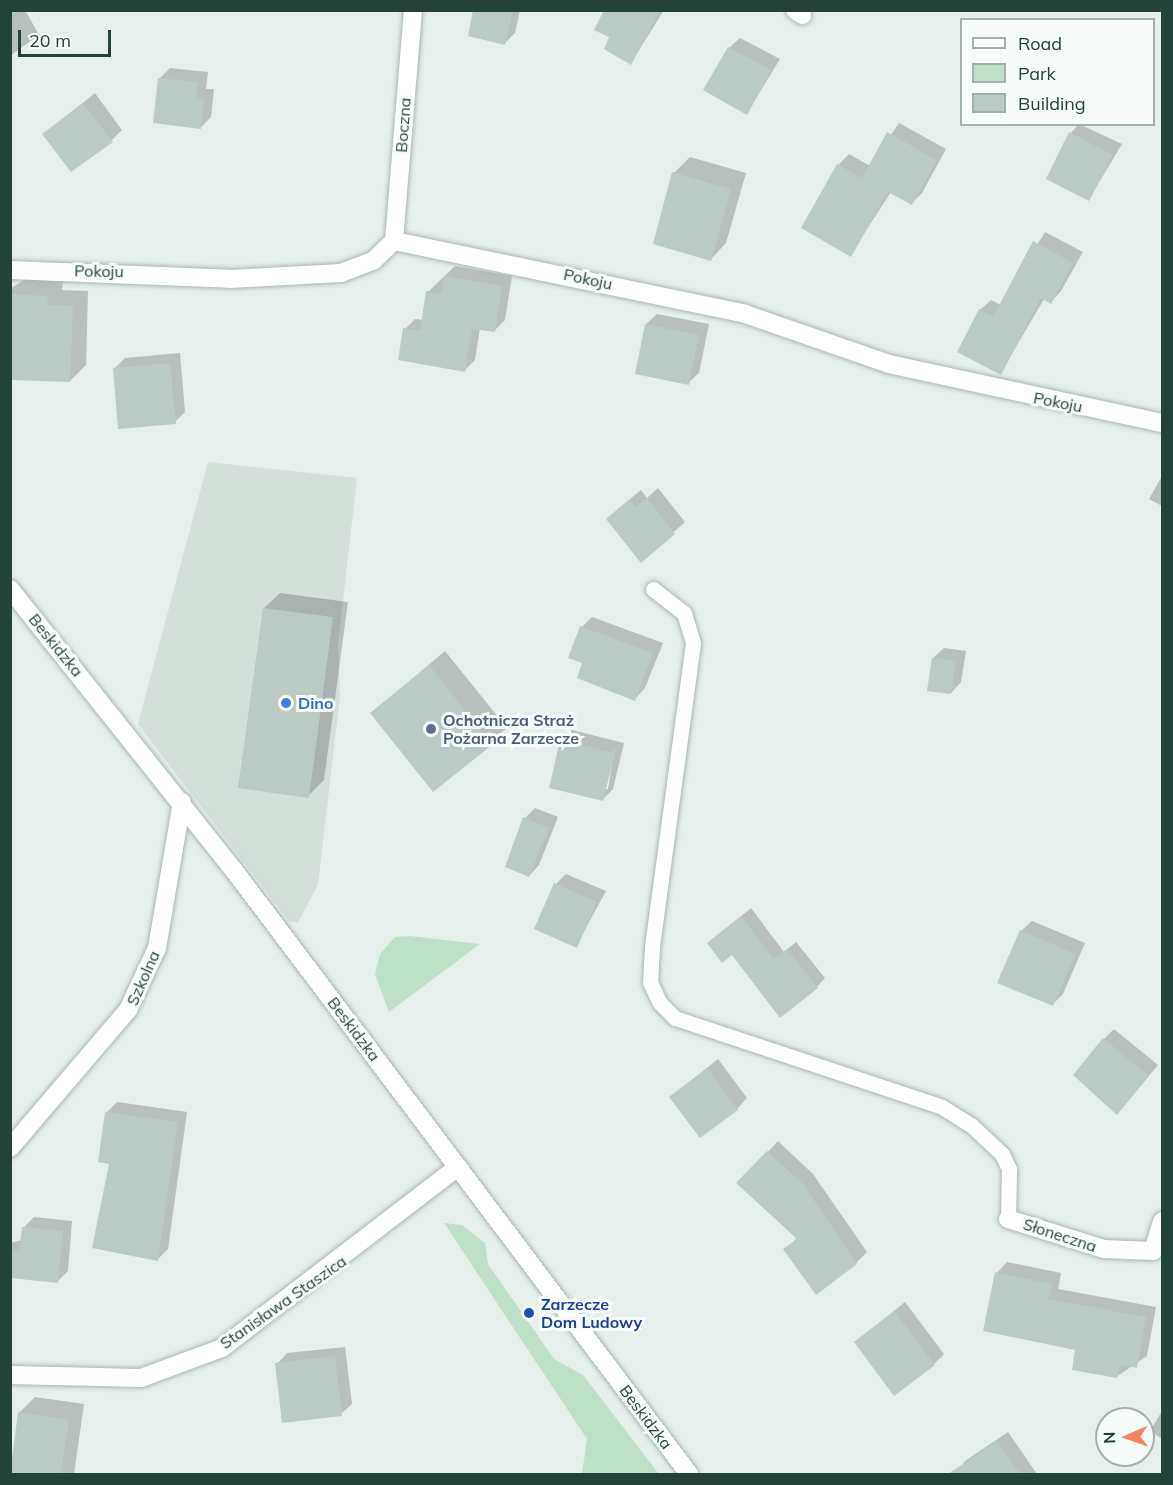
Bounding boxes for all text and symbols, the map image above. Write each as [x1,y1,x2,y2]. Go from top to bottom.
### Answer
scale bar [21,18,114,56]
legend [960,18,1155,126]
text: 20 m [29,29,71,52]
text: Road [1018,32,1062,55]
text: Park [1018,62,1056,85]
text: Building [1018,92,1086,115]
street label: Boczna [391,97,415,153]
street label: Pokoju [74,261,124,281]
street label: Pokoju [562,264,614,294]
street label: Pokoju [1032,388,1084,416]
street label: Beskidzka [25,610,87,680]
place label: Dino [298,693,333,713]
marker: Dino [279,696,293,710]
place label: Ochotnicza Straż Pożarna Zarzecze [443,710,579,748]
marker: Ochotnicza Straż Pożarna Zarzecze [424,722,438,736]
street label: Szkolna [122,948,164,1008]
street label: Beskidzka [324,993,384,1065]
street label: Słoneczna [1021,1214,1099,1256]
street label: Stanisława Staszica [216,1251,350,1353]
place label: Zarzecze Dom Ludowy [541,1294,642,1332]
marker: Zarzecze Dom Ludowy [522,1306,536,1320]
street label: Beskidzka [616,1381,676,1453]
north arrow [1095,1407,1155,1467]
text: N [1099,1431,1119,1444]

